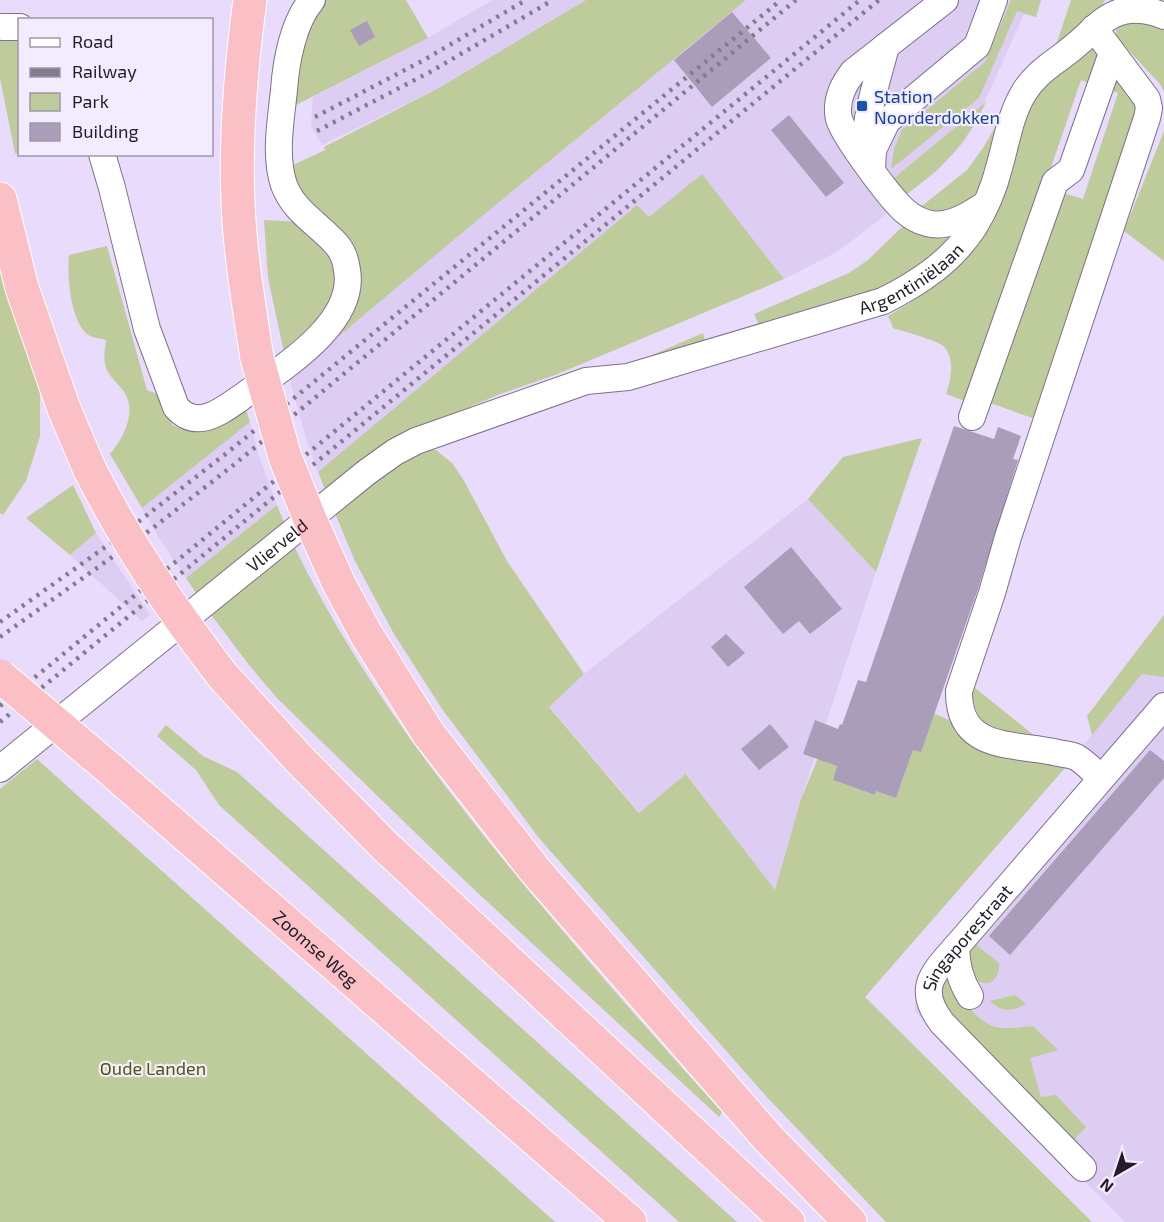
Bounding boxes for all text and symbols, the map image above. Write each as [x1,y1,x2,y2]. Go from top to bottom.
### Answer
legend [18,18,213,156]
text: Road [72,30,113,52]
text: Railway [72,60,137,82]
place label: Station Noorderdokken [874,85,1000,128]
text: Park [72,90,109,112]
marker: Station Noorderdokken [855,99,869,113]
text: Building [72,120,139,142]
street label: Argentiniëlaan [856,238,968,319]
street label: Vlierveld [242,514,312,576]
street label: Singaporestraat [918,879,1016,993]
street label: Zoomse Weg [269,905,363,991]
park label: Oude Landen [100,1057,206,1079]
north arrow [1086,1144,1146,1204]
text: N [1096,1175,1117,1197]

